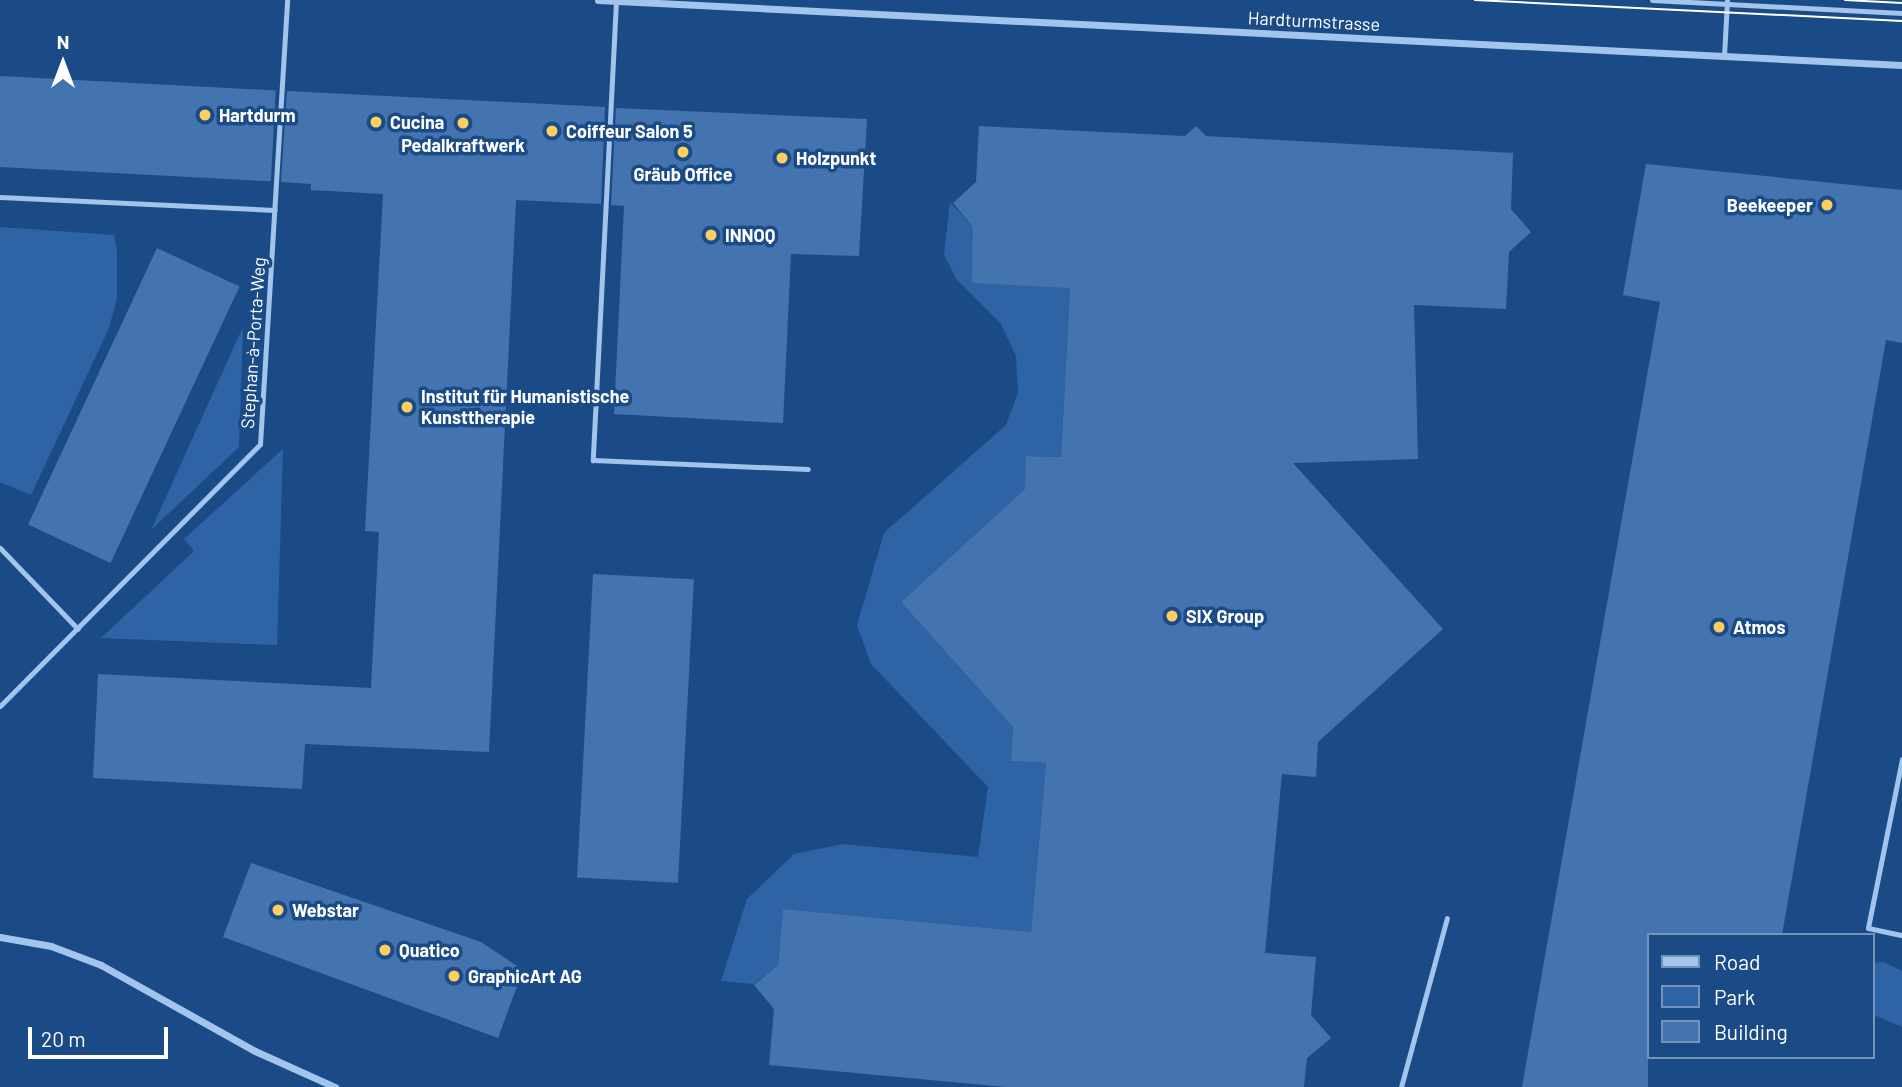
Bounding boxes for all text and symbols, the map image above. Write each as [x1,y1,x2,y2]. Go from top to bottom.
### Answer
street label: Hardturmstrasse [1247,7,1381,35]
north arrow [28,28,98,98]
text: N [57,30,69,53]
place label: Hartdurm [219,104,295,126]
marker: Hartdurm [197,107,213,123]
place label: Cucina [390,111,444,133]
marker: Cucina [368,114,384,130]
marker: Pedalkraftwerk [455,115,471,131]
place label: Coiffeur Salon 5 [566,120,693,142]
marker: Coiffeur Salon 5 [544,123,560,139]
place label: Pedalkraftwerk [401,134,525,156]
marker: Gräub Office [675,144,691,160]
place label: Holzpunkt [796,147,876,169]
marker: Holzpunkt [774,150,790,166]
place label: Gräub Office [634,163,732,185]
place label: Beekeeper [1727,194,1813,216]
marker: Beekeeper [1819,197,1835,213]
place label: INNOQ [725,224,775,246]
marker: INNOQ [703,227,719,243]
street label: Stephan-à-Porta-Weg [236,256,270,430]
place label: Institut für Humanistische Kunsttherapie [421,386,629,428]
marker: Institut für Humanistische Kunsttherapie [399,399,415,415]
place label: SIX Group [1186,605,1264,627]
marker: SIX Group [1164,608,1180,624]
place label: Atmos [1733,616,1785,638]
marker: Atmos [1711,619,1727,635]
place label: Webstar [292,899,359,921]
marker: Webstar [270,902,286,918]
legend [1646,933,1874,1059]
place label: Quatico [399,939,460,961]
marker: Quatico [377,942,393,958]
text: Road [1714,949,1760,974]
place label: GraphicArt AG [468,965,582,987]
marker: GraphicArt AG [446,968,462,984]
text: Park [1714,984,1755,1009]
scale bar [32,1014,172,1058]
text: Building [1714,1019,1788,1044]
text: 20 m [41,1026,86,1051]

